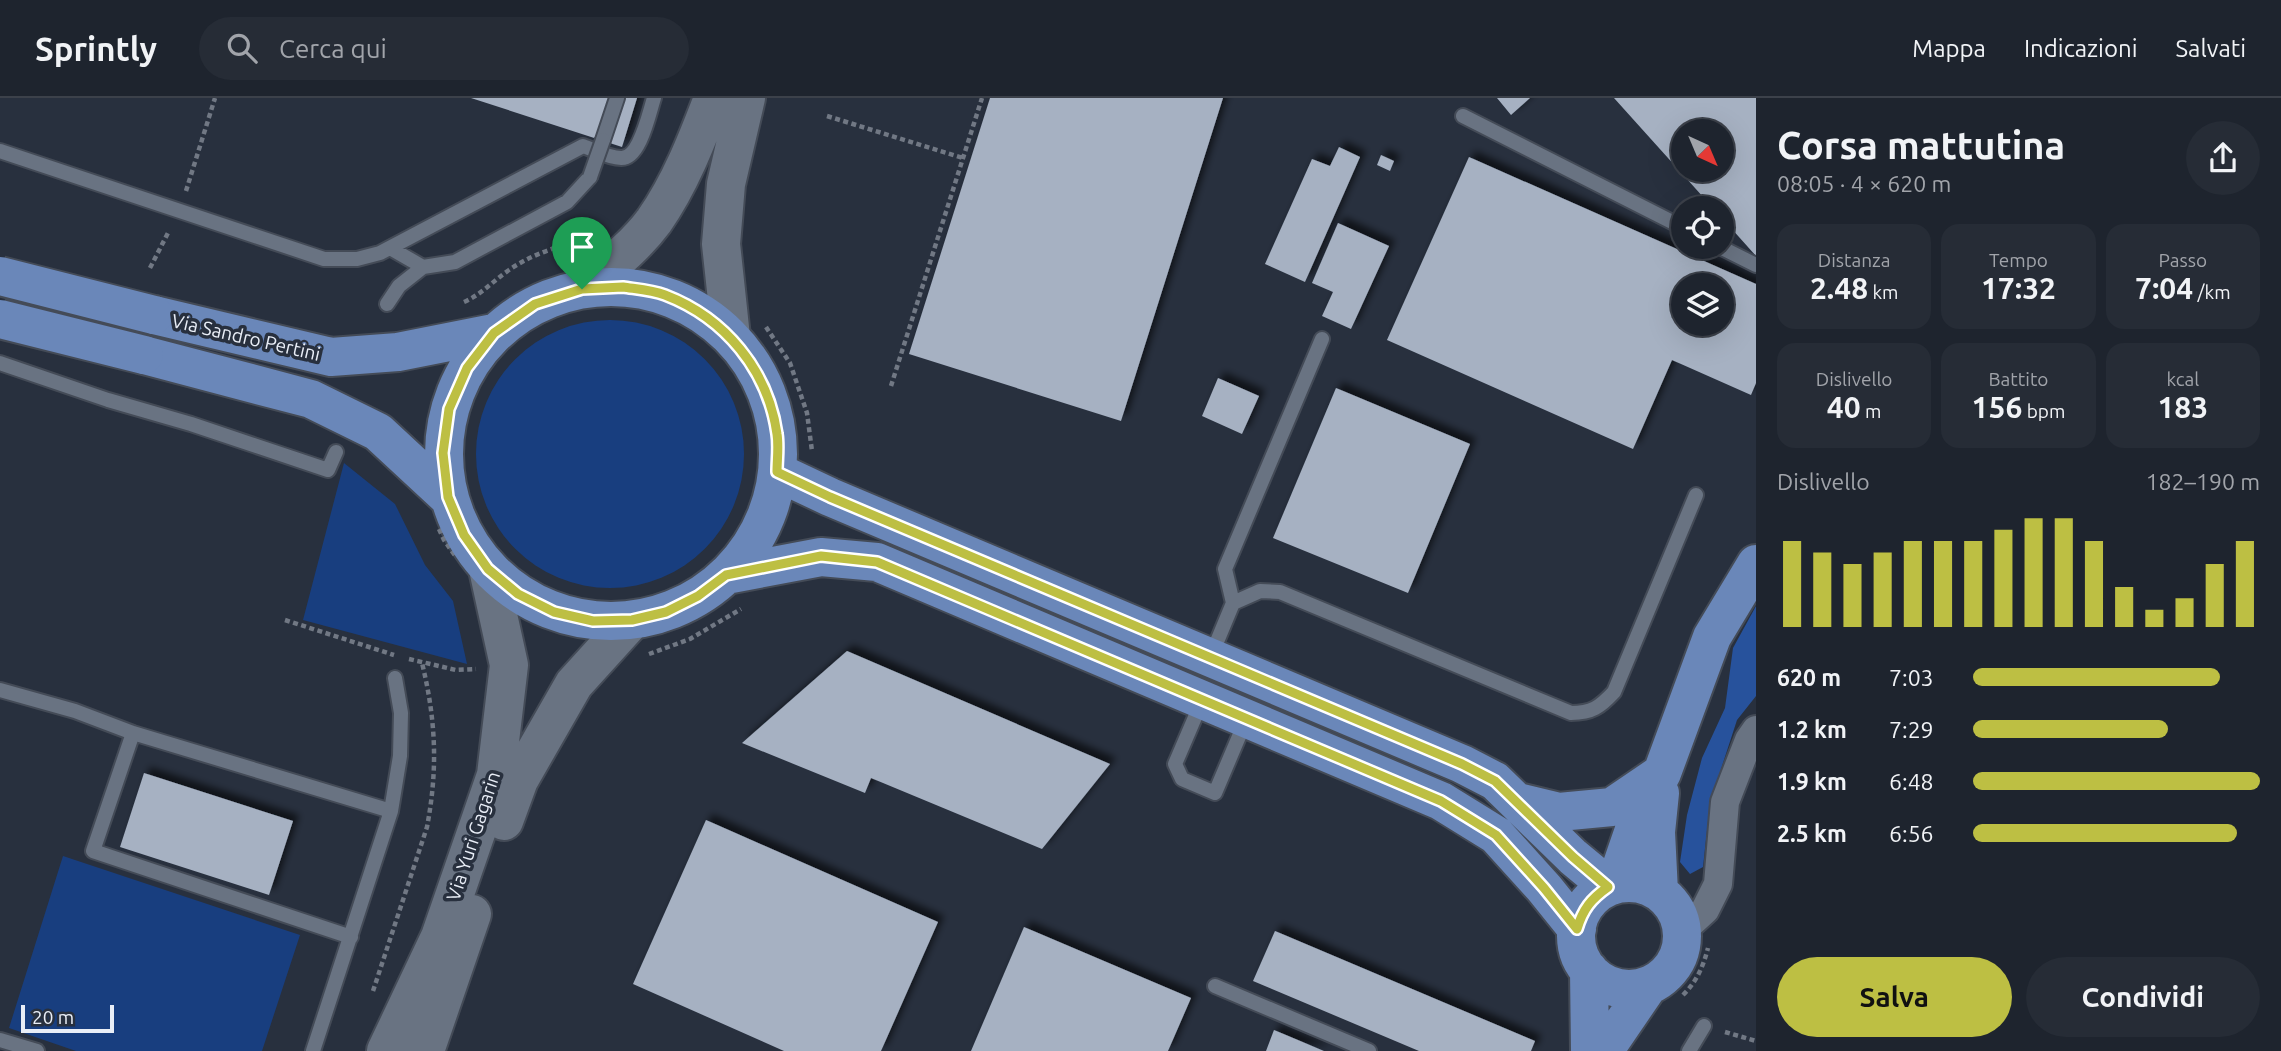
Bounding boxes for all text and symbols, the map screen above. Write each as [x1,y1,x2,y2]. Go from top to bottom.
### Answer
search box [199,17,689,80]
icon: search [223,29,261,67]
text: Sprintly [35,30,157,67]
text: Cerca qui [279,34,387,63]
text: Mappa [1912,35,1986,62]
text: Indicazioni [2024,35,2138,62]
text: Salvati [2176,35,2246,62]
north arrow [1671,119,1734,182]
map controls [1671,119,1734,336]
button: share [2186,121,2260,195]
text: Corsa mattutina [1777,124,2065,166]
text: 08:05 · 4 × 620 m [1777,171,1951,196]
button: locate [1671,196,1734,259]
pin [552,217,612,289]
icon: arrive [563,228,601,266]
text: Distanza [1818,249,1891,271]
text: Tempo [1989,249,2048,271]
text: Passo [2159,249,2207,271]
text: 2.48 [1810,271,1868,305]
text: 17:32 [1981,271,2056,305]
text: 7:04 [2135,271,2193,305]
button: layers [1671,273,1734,336]
text: km [1868,281,1898,303]
text: /km [2193,281,2231,303]
street label: Via Sandro Pertini [169,309,323,365]
text: Dislivello [1816,368,1892,390]
text: Battito [1989,368,2048,390]
text: kcal [2166,368,2199,390]
text: 40 [1827,390,1861,424]
text: 156 [1972,390,2022,424]
text: 183 [2157,390,2208,424]
text: m [1861,400,1881,422]
text: bpm [2022,400,2065,422]
text: Dislivello [1777,469,1870,494]
text: 182–190 m [2146,469,2260,494]
text: 620 m [1777,665,1841,690]
text: 7:03 [1889,665,1934,690]
text: 1.2 km [1777,717,1847,742]
text: 7:29 [1889,717,1934,742]
street label: Via Yuri Gagarin [442,769,504,903]
text: 1.9 km [1777,769,1847,794]
text: 6:48 [1889,769,1934,794]
text: 2.5 km [1777,821,1847,846]
text: 6:56 [1889,821,1934,846]
button: Salva [1777,957,2012,1037]
button: Condividi [2026,957,2260,1037]
scale bar [21,1002,114,1034]
text: 20 m [32,1006,74,1028]

